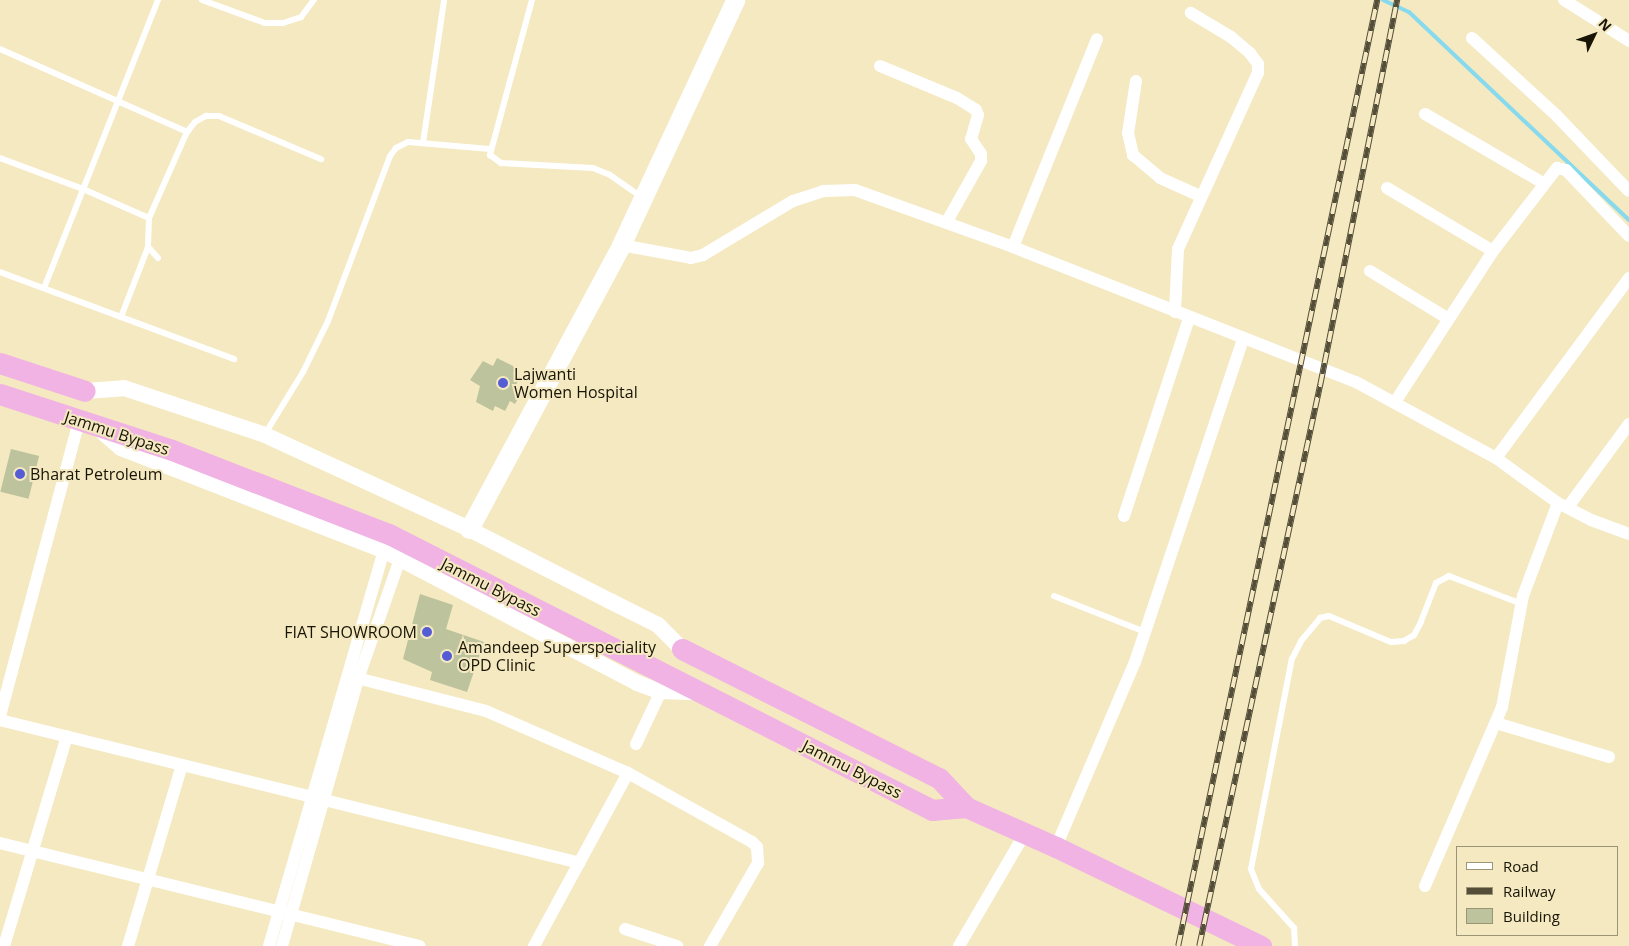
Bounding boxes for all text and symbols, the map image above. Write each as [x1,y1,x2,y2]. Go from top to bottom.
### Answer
north arrow [1569,10,1619,60]
text: N [1595,14,1616,35]
place label: Lajwanti Women Hospital [514,364,638,402]
marker: Lajwanti Women Hospital [496,376,510,390]
street label: Jammu Bypass [62,407,172,459]
place label: Bharat Petroleum [30,464,162,484]
marker: Bharat Petroleum [14,468,26,480]
street label: Jammu Bypass [438,554,544,620]
place label: FIAT SHOWROOM [284,622,417,642]
marker: FIAT SHOWROOM [421,626,433,638]
place label: Amandeep Superspeciality OPD Clinic [458,637,656,675]
marker: Amandeep Superspeciality OPD Clinic [440,649,454,663]
street label: Jammu Bypass [799,736,905,802]
legend [1456,846,1619,936]
text: Road [1503,856,1539,876]
text: Railway [1503,881,1556,901]
text: Building [1503,906,1560,926]

